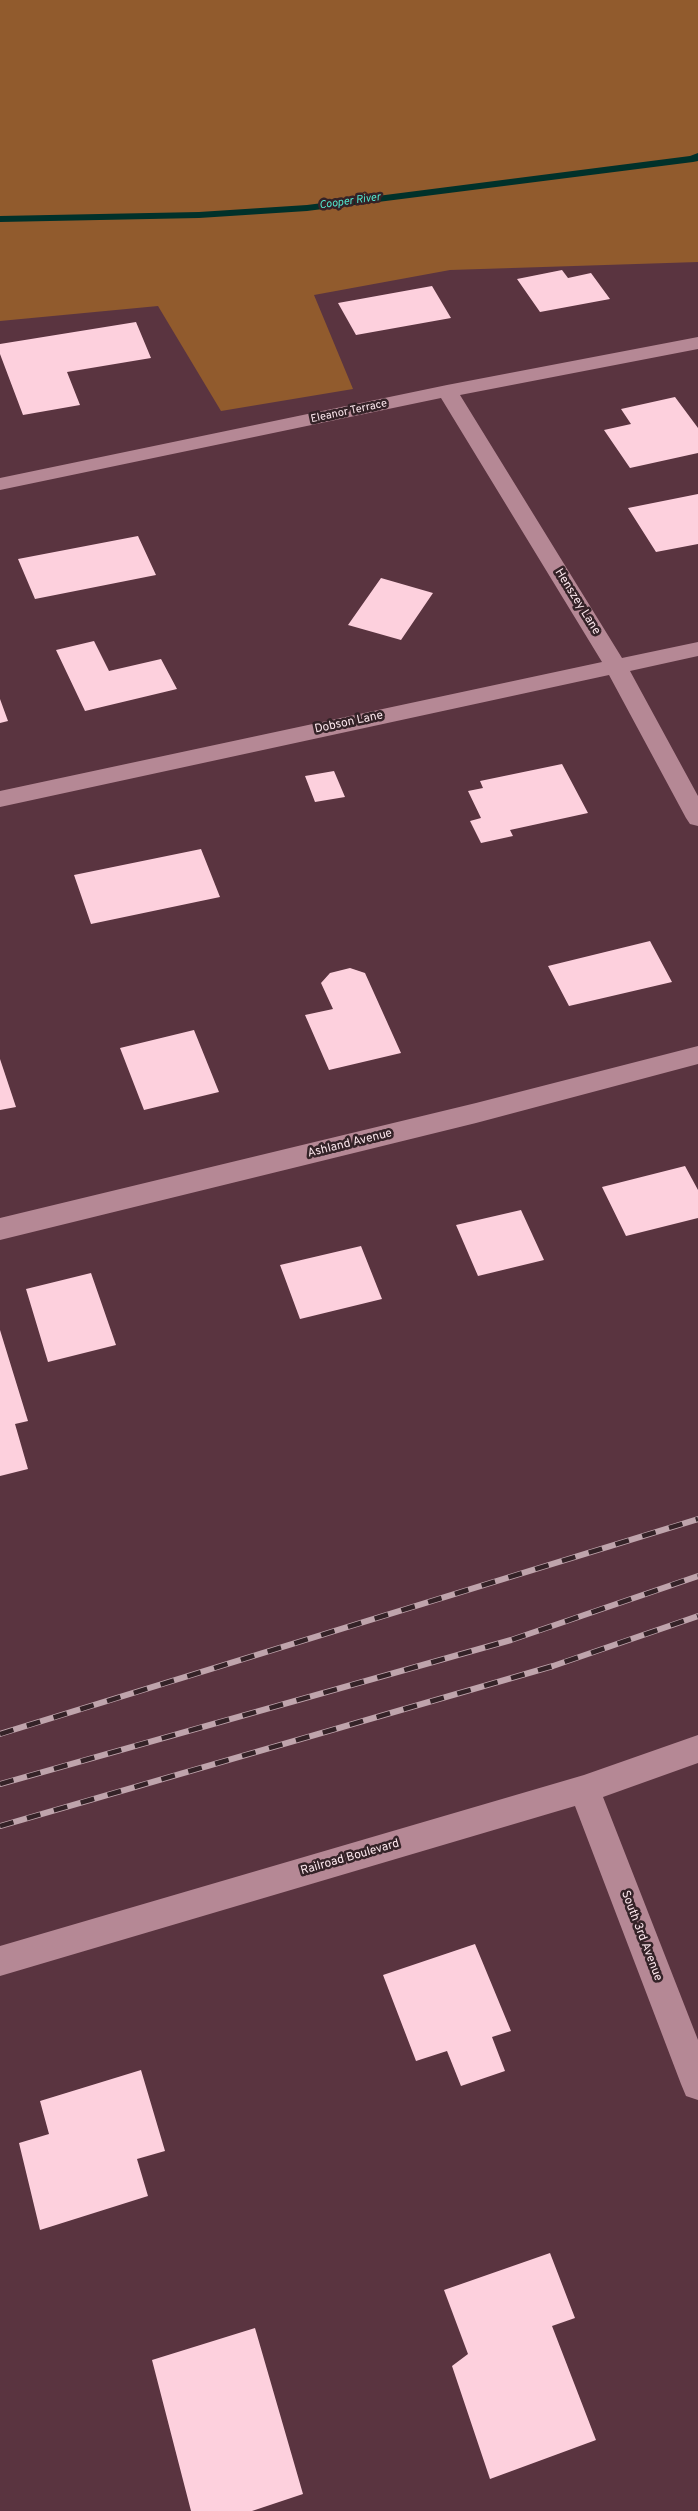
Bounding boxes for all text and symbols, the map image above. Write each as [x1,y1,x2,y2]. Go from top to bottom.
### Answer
water label: Cooper River [318,191,382,213]
street label: Eleanor Terrace [310,397,388,427]
street label: Henszey Lane [551,566,603,638]
street label: Dobson Lane [313,709,385,737]
street label: Ashland Avenue [306,1127,394,1161]
street label: Railroad Boulevard [299,1837,401,1879]
street label: South 3rd Avenue [617,1889,665,1983]

